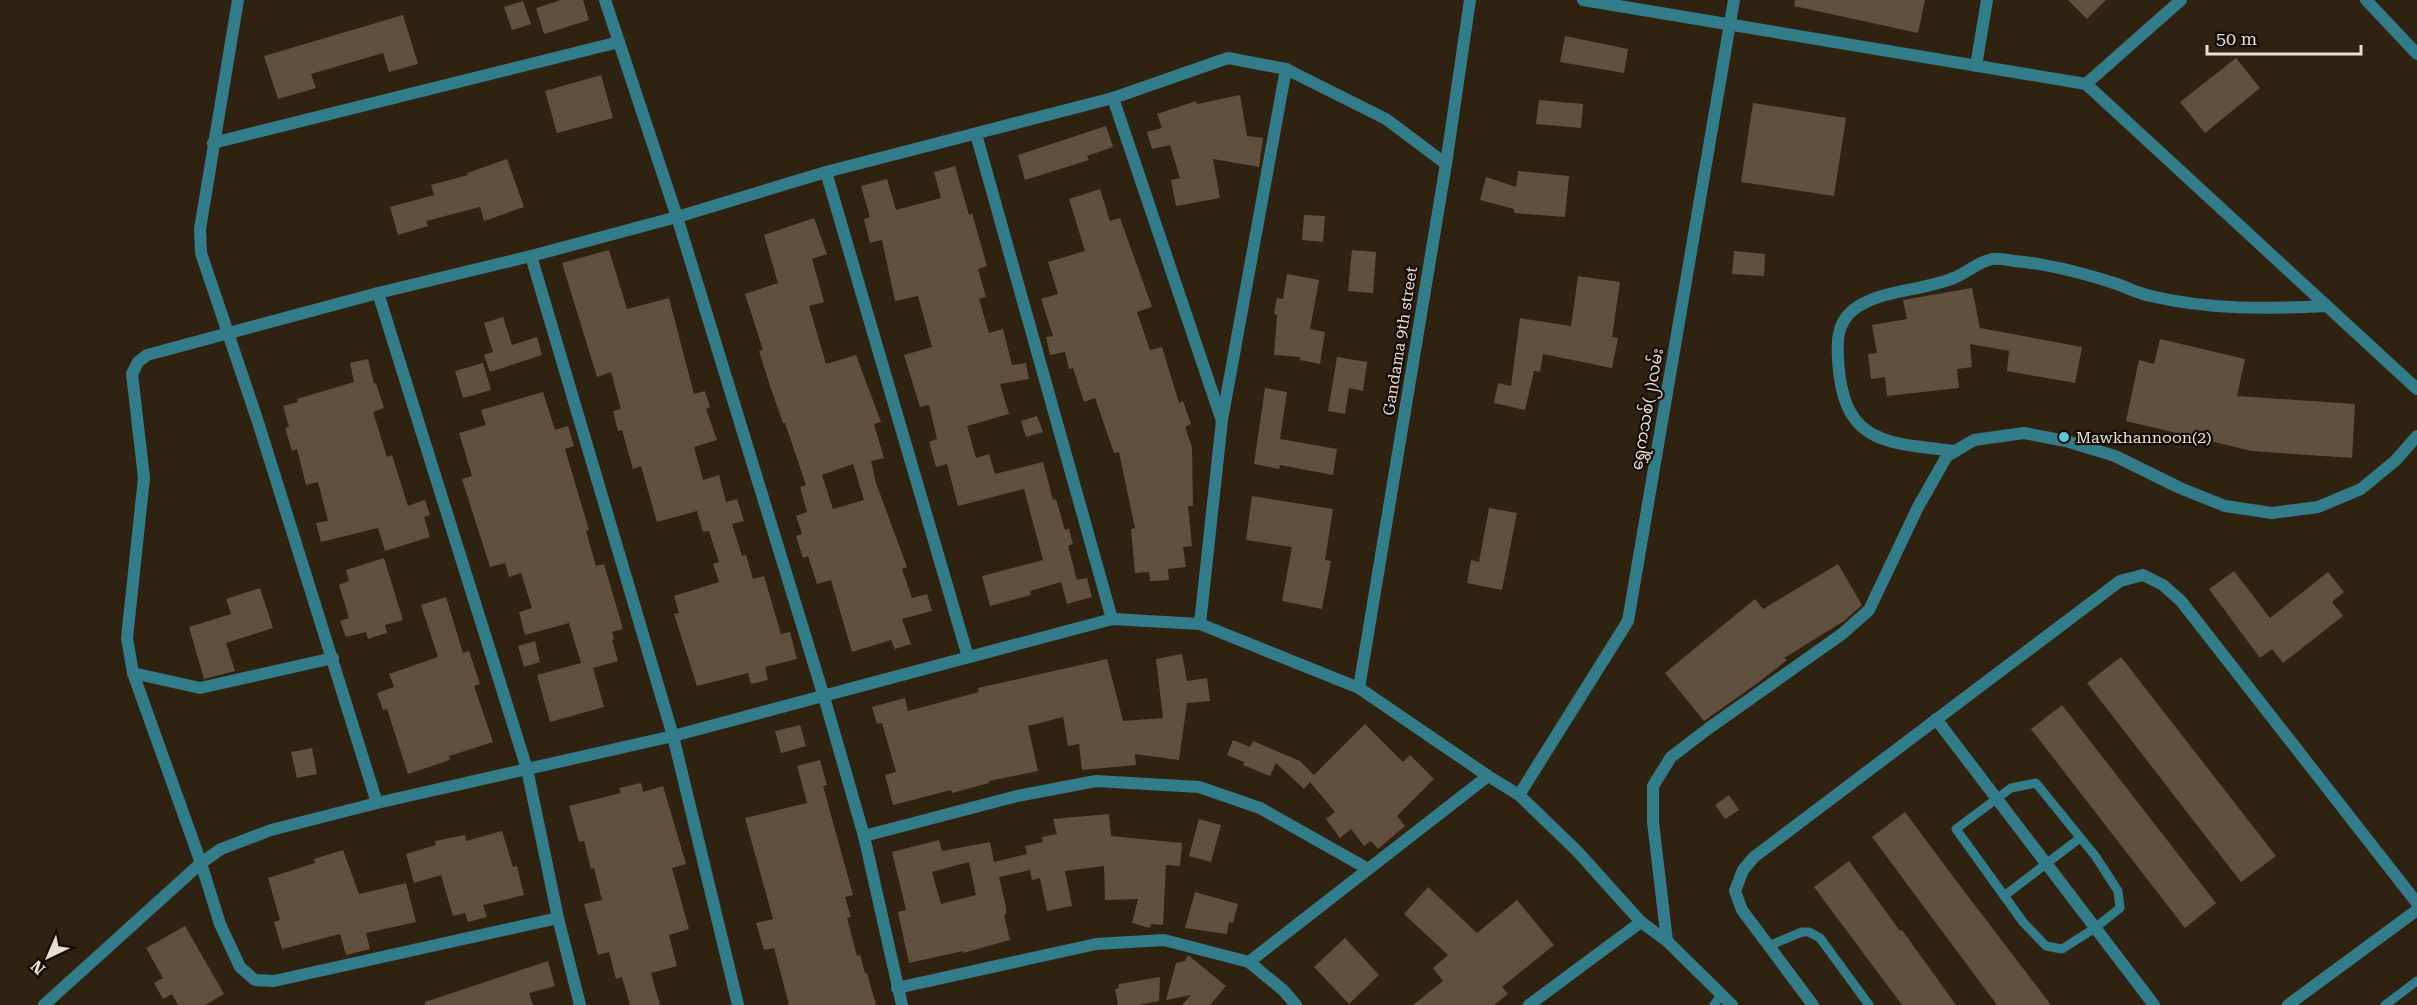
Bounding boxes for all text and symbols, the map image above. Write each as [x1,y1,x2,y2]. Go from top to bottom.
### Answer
scale bar [2207,18,2362,56]
text: 50 m [2216,28,2257,49]
street label: Gandama 9th street [1379,265,1421,417]
street label: ရွှေကသစ်(၂)လမ်း [1625,346,1671,472]
place label: Mawkhannoon(2) [2076,428,2211,447]
marker: Mawkhannoon(2) [2057,430,2071,444]
north arrow [18,927,78,987]
text: N [27,956,49,979]

